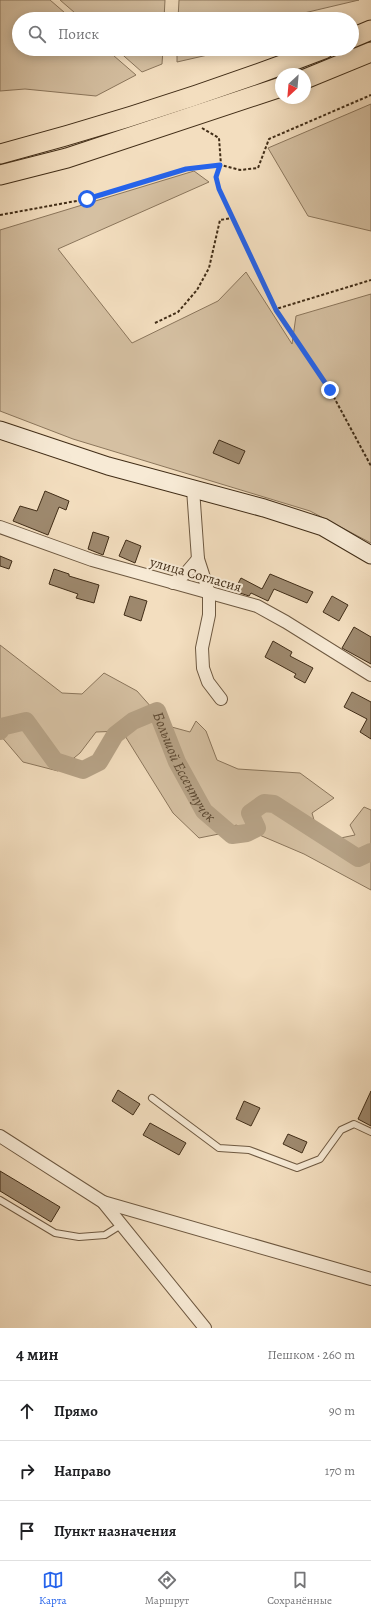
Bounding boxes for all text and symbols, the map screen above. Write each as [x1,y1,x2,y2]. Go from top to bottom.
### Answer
search box [12,12,359,56]
icon: search [26,23,48,45]
text: Поиск [58,24,99,44]
north arrow [275,68,311,104]
route start [78,190,96,208]
route end [321,381,339,399]
street label: улица Согласия [147,552,244,597]
water label: Большой Ессентучек [148,709,220,827]
text: 4 мин [16,1343,59,1366]
text: Пешком · 260 m [267,1346,355,1363]
icon: ahead [16,1400,38,1422]
text: Прямо [54,1401,98,1421]
text: 90 m [329,1402,355,1419]
icon: right [16,1460,38,1482]
text: Направо [54,1461,111,1481]
text: 170 m [325,1462,355,1479]
icon: arrive [16,1520,38,1542]
text: Пункт назначения [54,1521,176,1541]
tab: Карта [39,1569,67,1608]
tab: Маршрут [145,1569,189,1608]
tab: Сохранённые [267,1569,332,1608]

